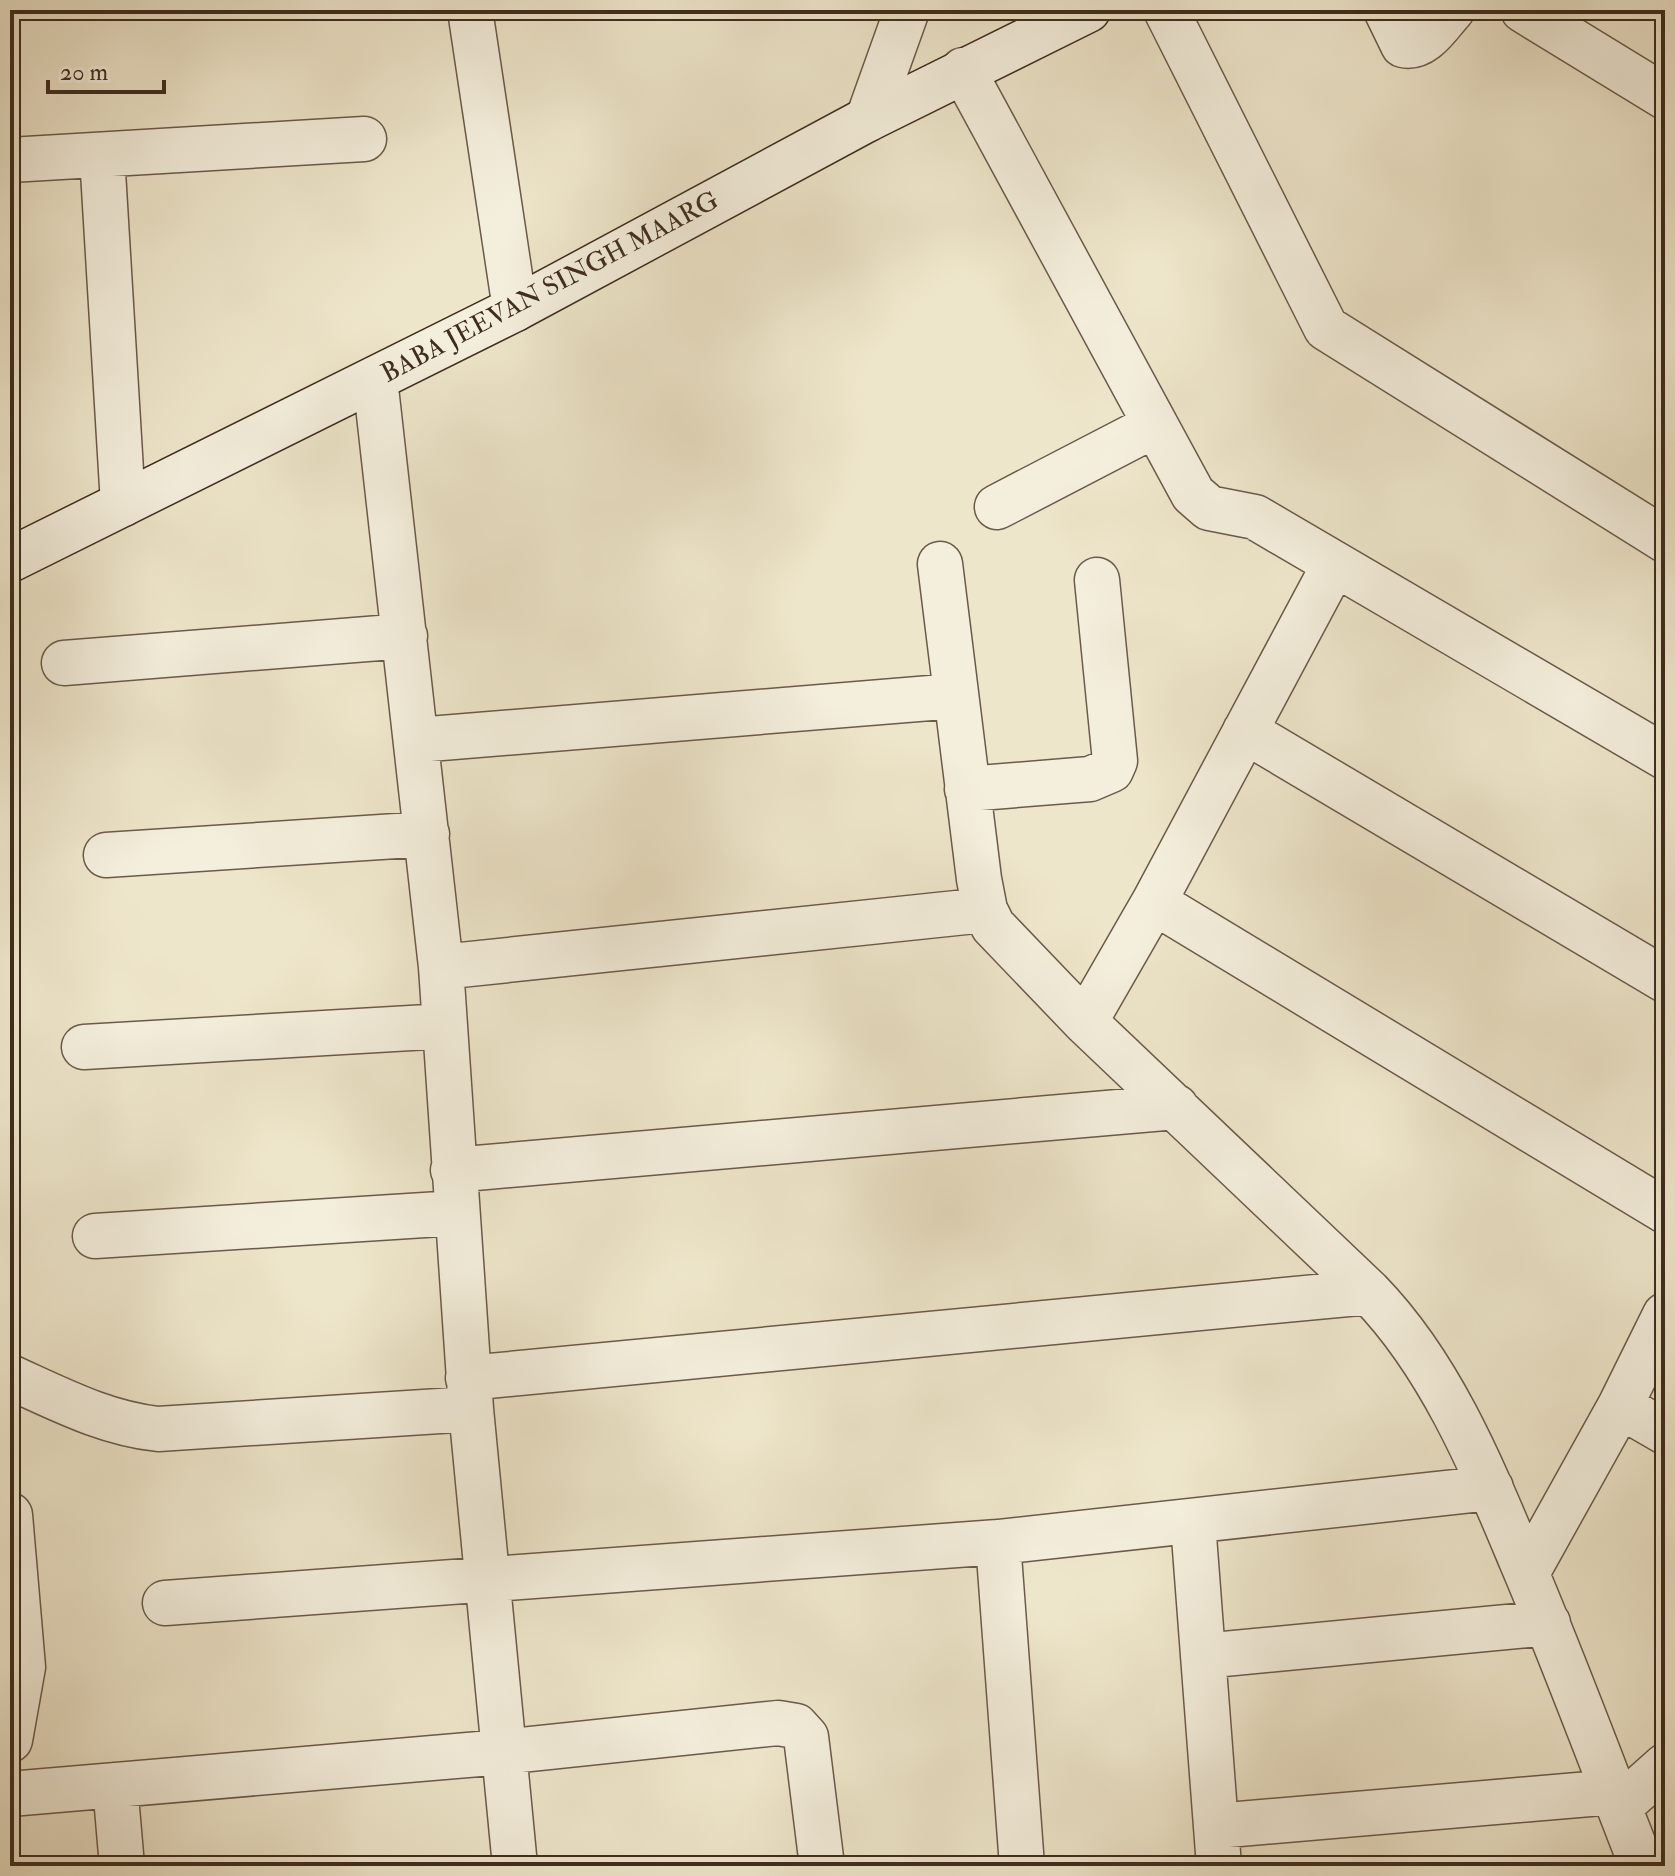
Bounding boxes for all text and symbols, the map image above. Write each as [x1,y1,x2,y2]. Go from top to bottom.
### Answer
scale bar [48,44,164,94]
text: 20 m [60,57,109,88]
street label: BABA JEEVAN SINGH MAARG [376,184,724,390]

